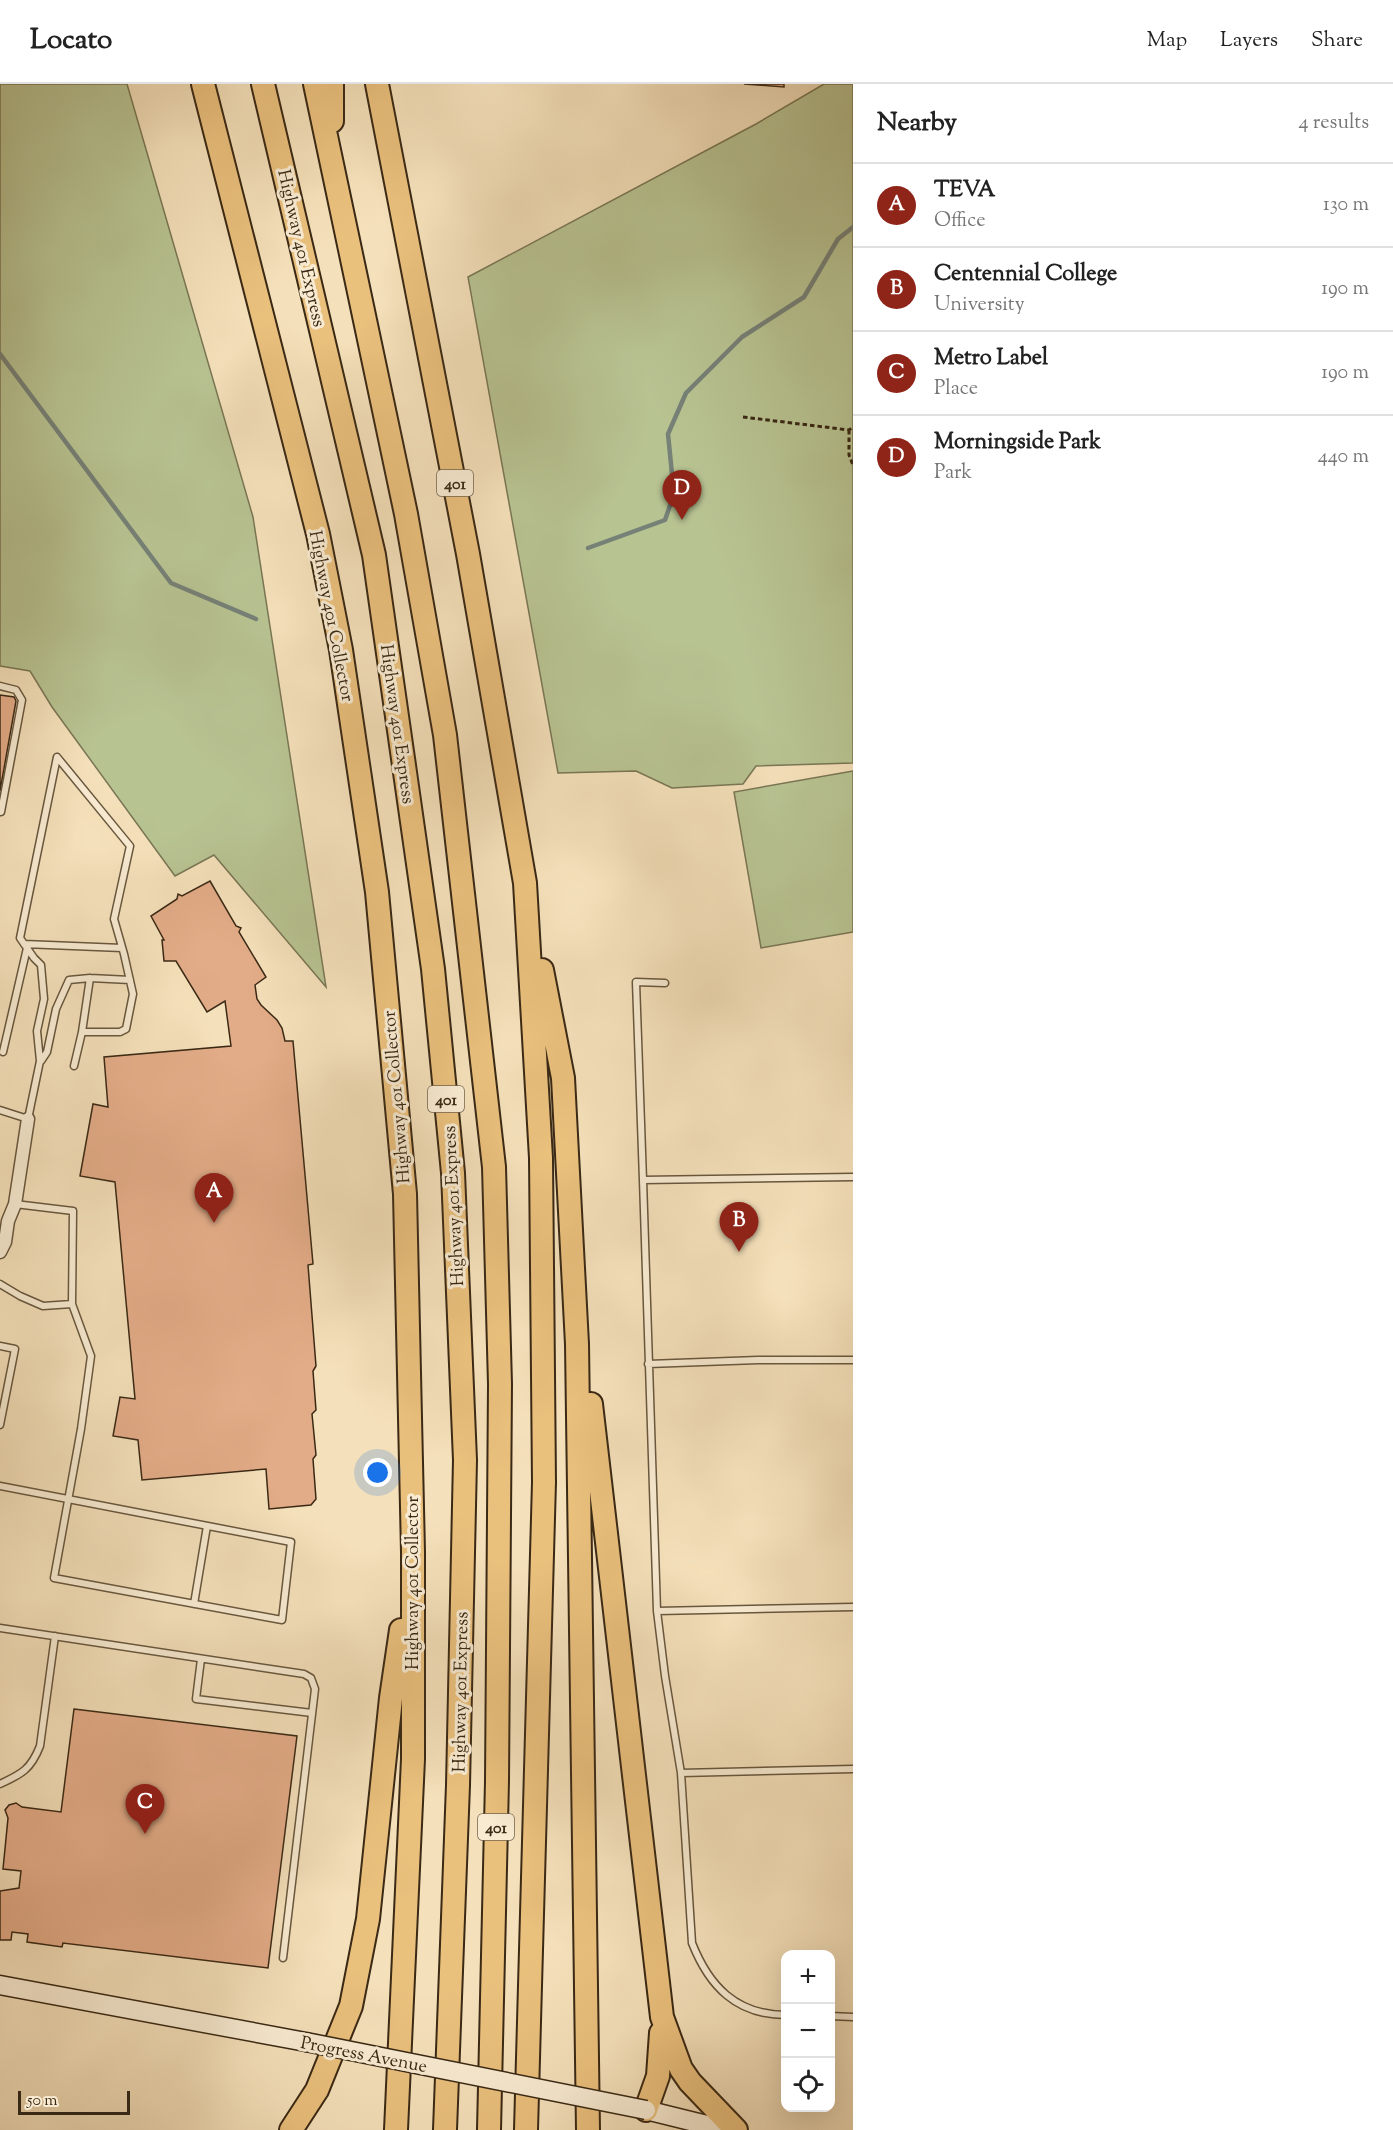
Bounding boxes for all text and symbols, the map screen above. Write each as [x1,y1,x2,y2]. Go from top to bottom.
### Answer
text: Locato [30,21,112,61]
text: Map [1147,26,1187,56]
text: Layers [1220,26,1278,56]
text: Share [1311,26,1363,56]
text: Nearby [877,105,957,142]
text: 4 results [1298,109,1369,138]
street label: Highway 401 Express [269,167,331,330]
text: TEVA [934,175,995,207]
text: A [888,191,905,220]
text: 130 m [1323,191,1369,220]
text: Office [934,207,986,236]
text: Centennial College [934,259,1117,291]
text: B [890,275,903,304]
text: 190 m [1321,275,1369,304]
text: University [934,291,1025,320]
text: Metro Label [934,343,1048,375]
text: C [888,359,905,388]
text: 190 m [1321,359,1369,388]
text: Place [934,375,978,404]
text: Morningside Park [934,427,1101,459]
text: D [889,443,904,472]
text: 440 m [1318,443,1369,472]
text: Park [934,459,972,488]
road number: 401 [437,470,473,496]
pin: D [662,470,702,520]
street label: Highway 401 Collector [301,529,359,704]
street label: Highway 401 Express [372,643,420,806]
street label: Highway 401 Collector [377,1009,419,1185]
road number: 401 [428,1086,464,1112]
street label: Highway 401 Express [438,1125,472,1287]
pin: A [194,1174,234,1223]
pin: B [720,1202,758,1252]
your location [363,1458,392,1487]
street label: Highway 401 Collector [401,1496,427,1670]
street label: Highway 401 Express [448,1611,476,1773]
pin: C [126,1784,164,1834]
road number: 401 [478,1814,514,1840]
map controls [781,1950,835,2112]
button: + [781,1950,835,2004]
button: − [781,2004,835,2058]
street label: Progress Avenue [298,2031,429,2081]
button: locate [781,2058,835,2112]
scale bar [18,2088,130,2116]
text: 50 m [27,2090,58,2113]

